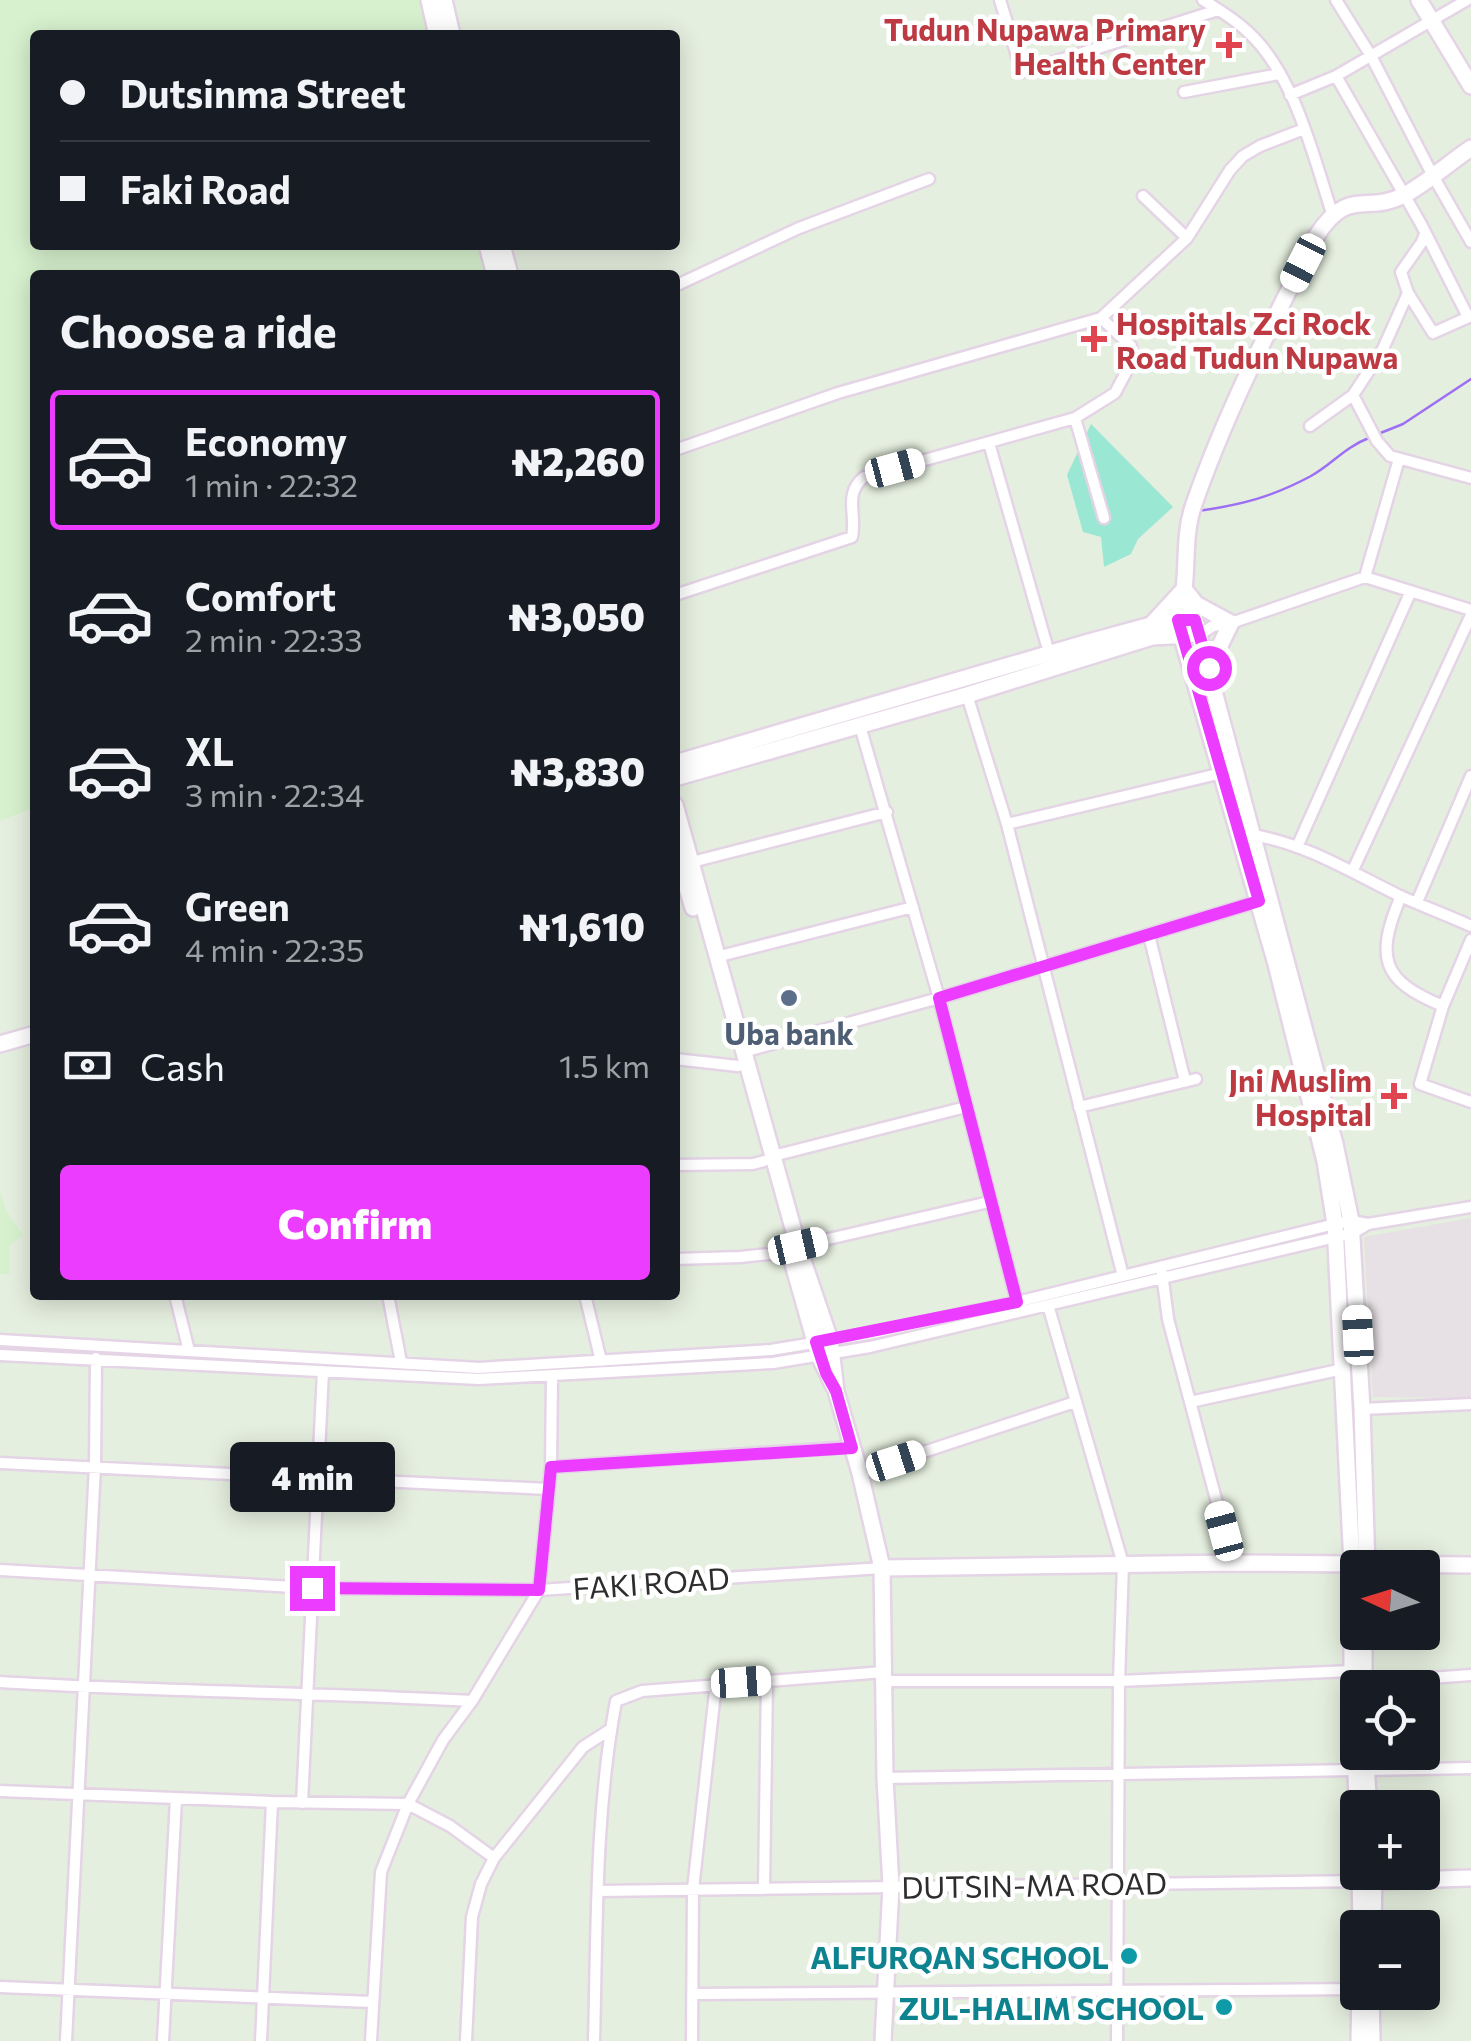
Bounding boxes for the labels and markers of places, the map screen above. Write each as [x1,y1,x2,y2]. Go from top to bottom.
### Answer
place label: Tudun Nupawa Primary Health Center [884,10,1207,81]
marker: Tudun Nupawa Primary Health Center [1216,32,1242,58]
place label: Hospitals Zci Rock Road Tudun Nupawa [1116,304,1398,375]
marker: Hospitals Zci Rock Road Tudun Nupawa [1081,326,1107,352]
marker: Uba bank [778,987,800,1009]
place label: Uba bank [724,1014,854,1051]
place label: Jni Muslim Hospital [1228,1061,1372,1132]
marker: Jni Muslim Hospital [1381,1083,1407,1109]
place label: ALFURQAN SCHOOL [810,1938,1109,1975]
marker: ALFURQAN SCHOOL [1118,1945,1140,1967]
place label: ZUL-HALIM SCHOOL [899,1989,1204,2026]
marker: ZUL-HALIM SCHOOL [1213,1996,1235,2018]

